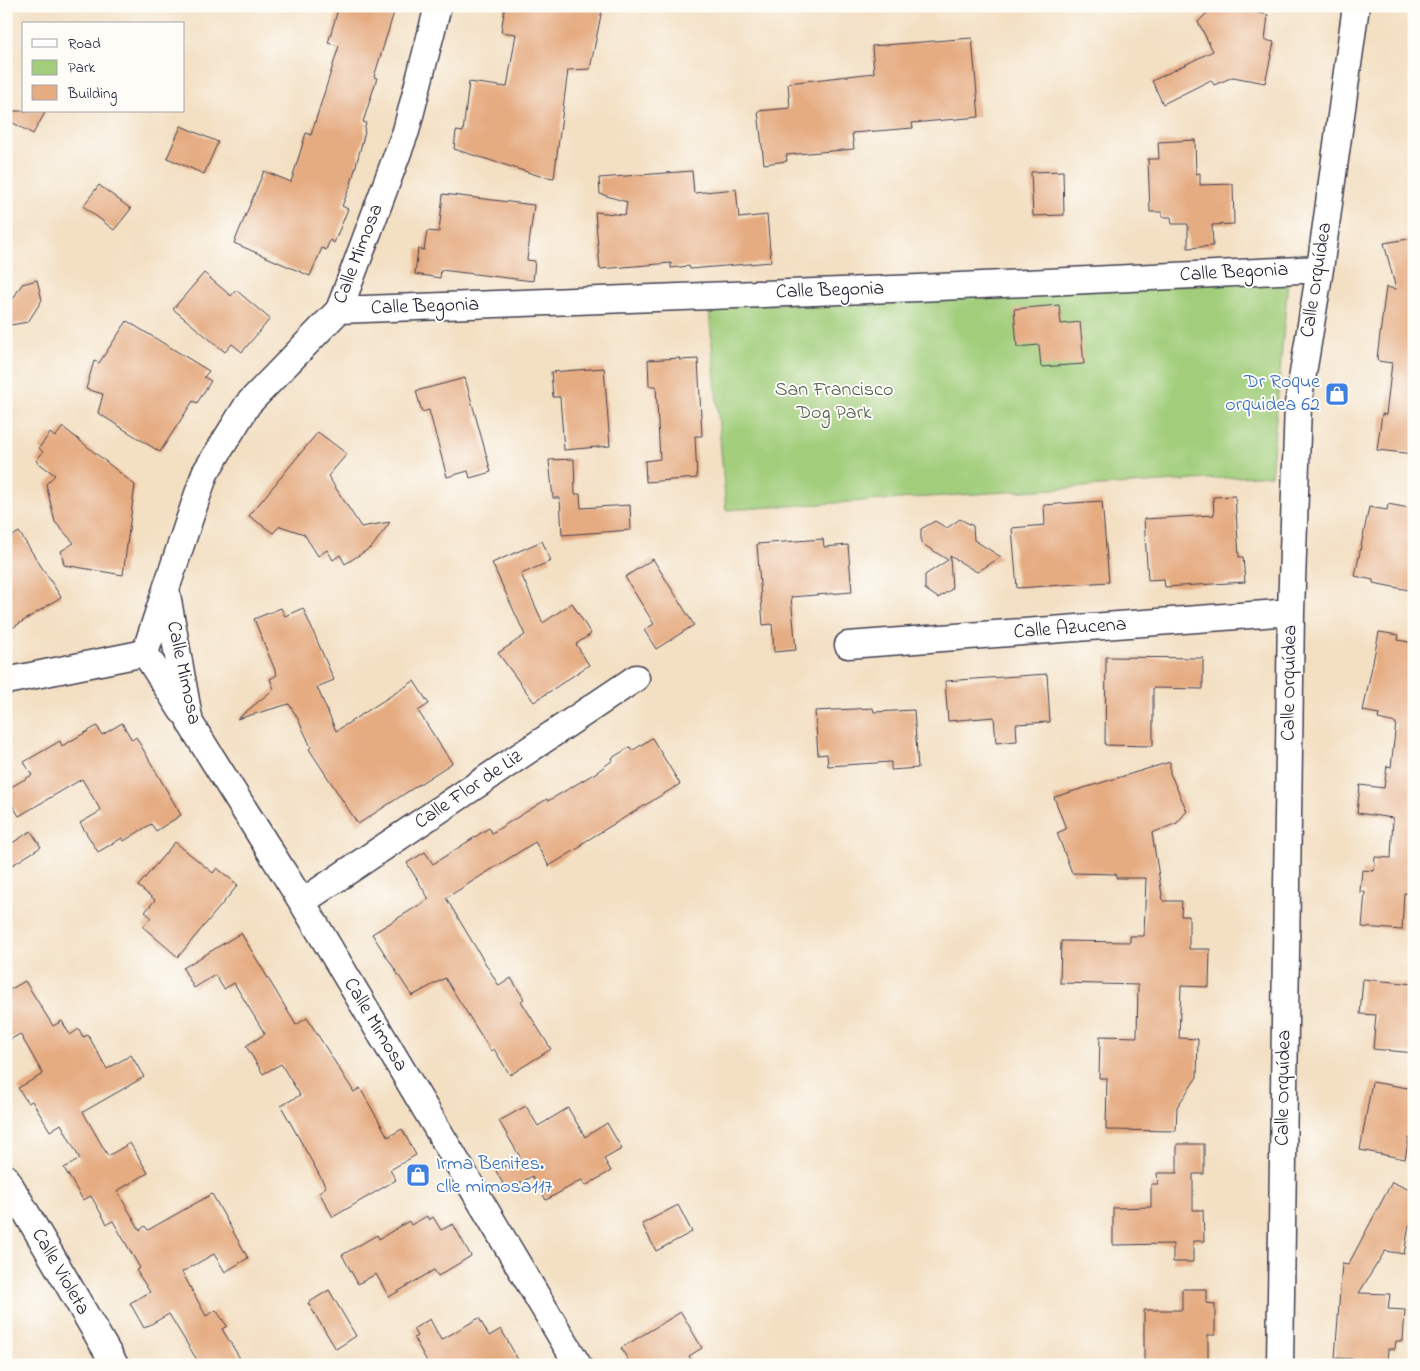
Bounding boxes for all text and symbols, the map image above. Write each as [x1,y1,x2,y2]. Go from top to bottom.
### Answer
legend [22,22,185,112]
text: Road [68,33,101,55]
text: Park [68,57,96,79]
text: Building [67,83,117,106]
street label: Calle Mimosa [327,200,391,308]
street label: Calle Orquídea [1294,220,1340,340]
street label: Calle Begonia [1179,256,1289,291]
street label: Calle Begonia [775,275,885,308]
street label: Calle Begonia [370,291,480,324]
place label: Dr Roque orquidea 62 [1225,368,1320,420]
park label: San Francisco Dog Park [775,376,893,429]
shop icon: Dr Roque orquidea 62 [1324,381,1350,407]
street label: Calle Azucena [1013,611,1127,647]
street label: Calle Mimosa [158,619,208,727]
street label: Calle Orquídea [1274,625,1306,741]
street label: Calle Flor de Liz [409,743,529,837]
street label: Calle Mimosa [336,972,414,1078]
street label: Calle Orquídea [1268,1030,1300,1146]
place label: Irma Benites. clle mimosa117 [436,1150,553,1202]
shop icon: Irma Benites. clle mimosa117 [405,1162,431,1188]
street label: Calle Violeta [23,1223,97,1321]

